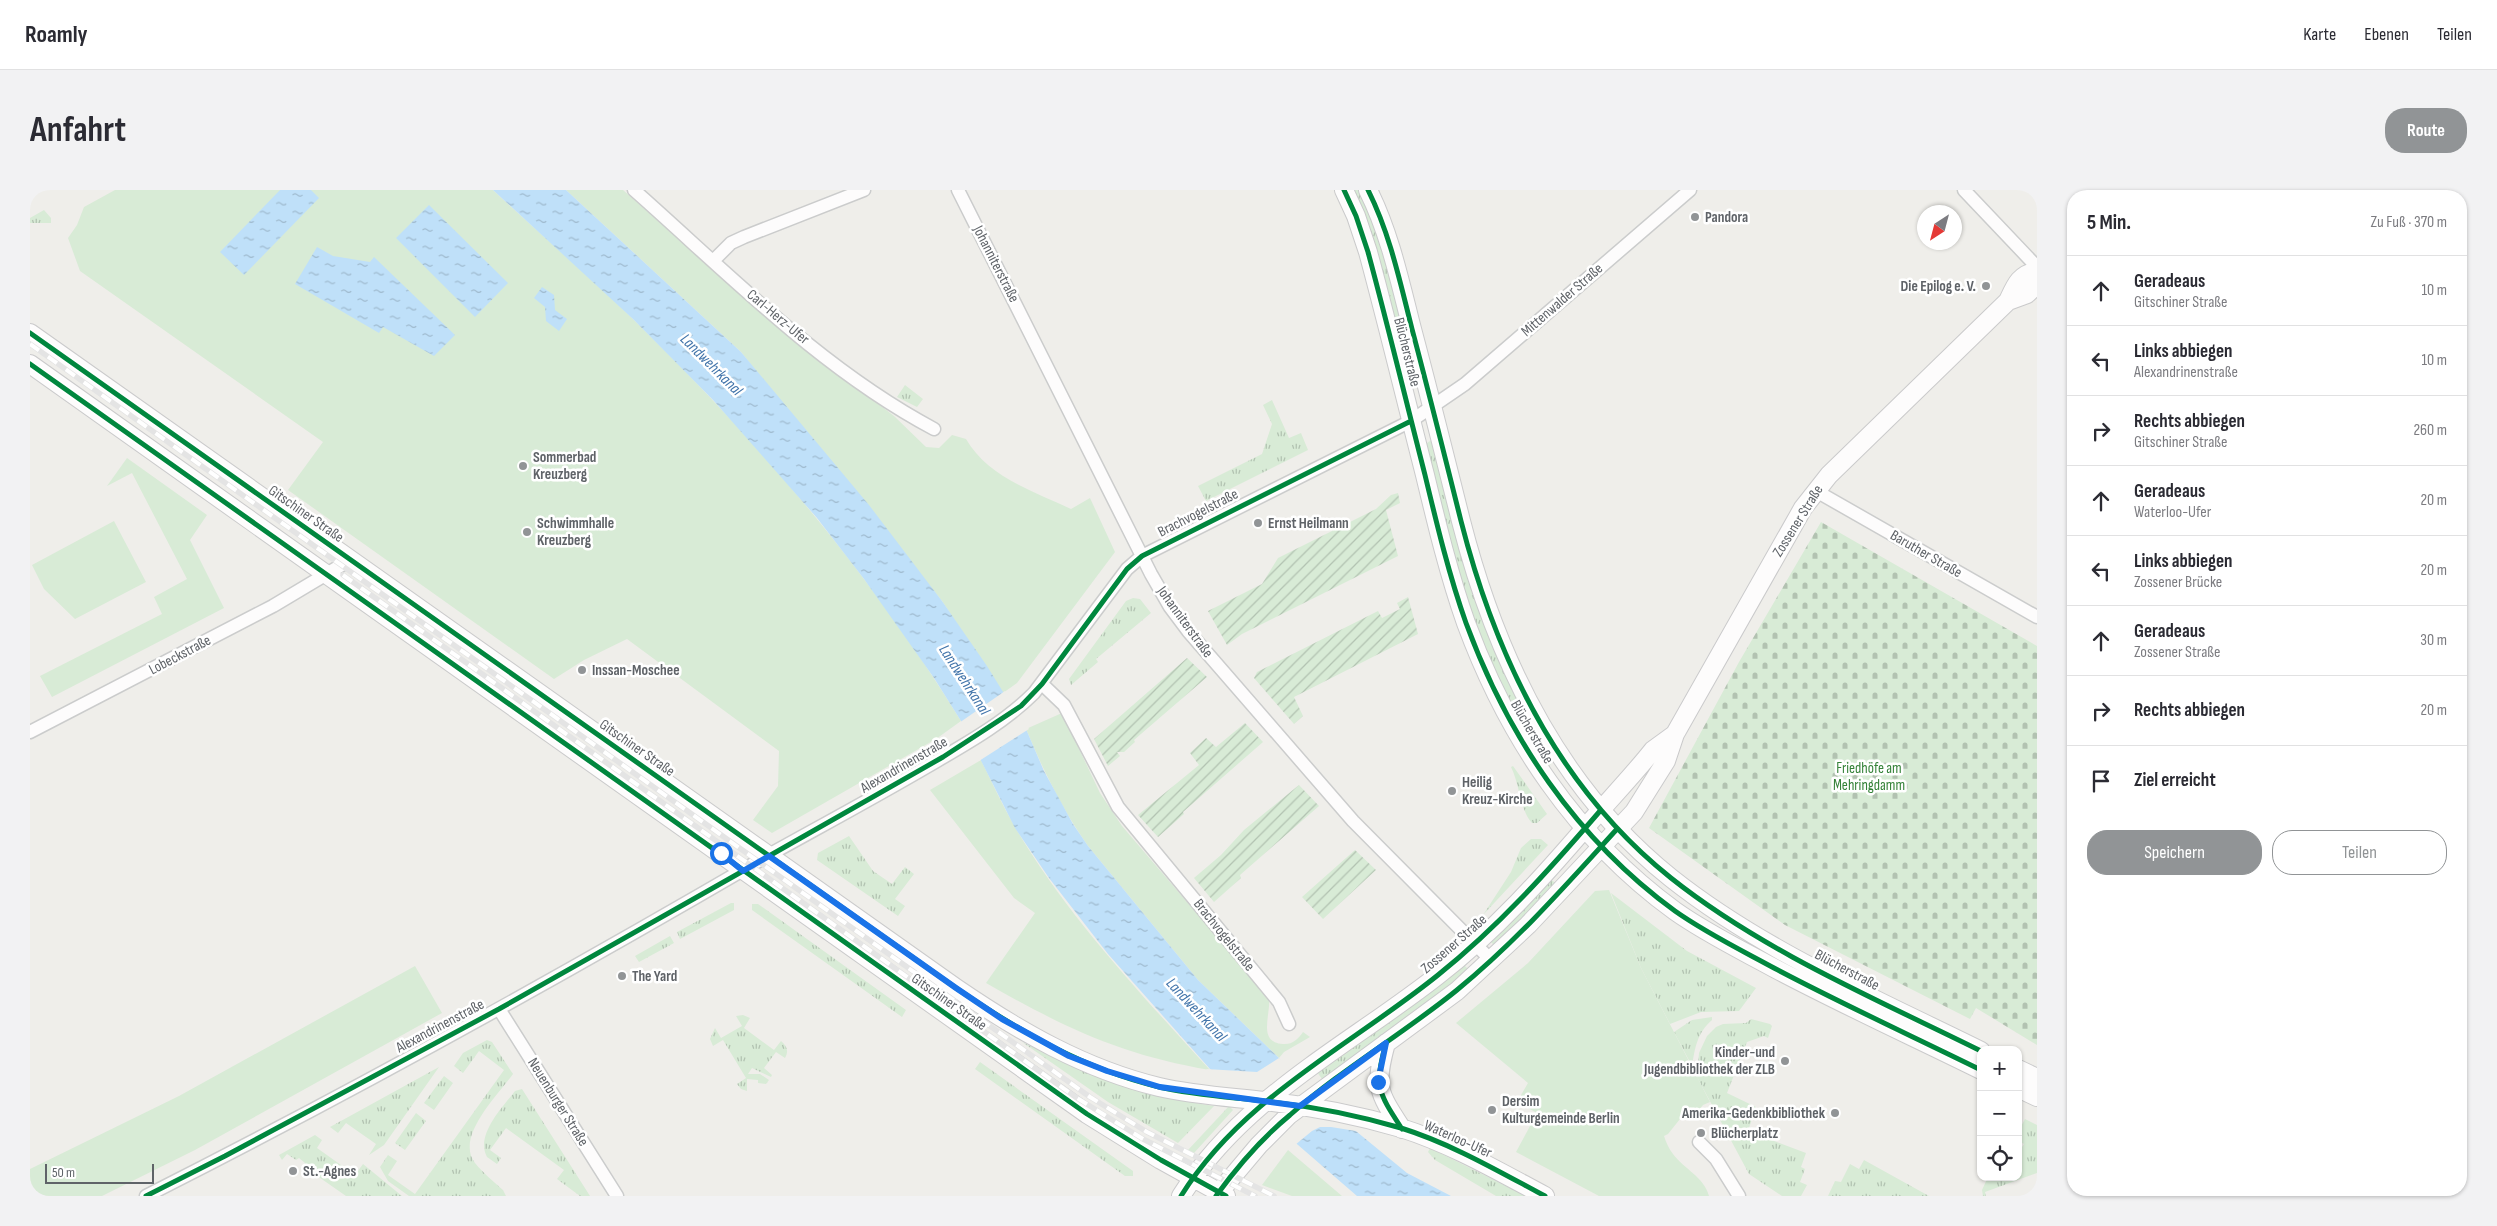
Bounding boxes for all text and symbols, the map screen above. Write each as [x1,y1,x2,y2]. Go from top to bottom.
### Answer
text: Roamly [25,20,88,49]
text: Karte [2303,24,2336,45]
text: Ebenen [2364,24,2409,45]
text: Teilen [2437,24,2472,45]
button: Route [2385,108,2467,153]
text: Anfahrt [30,109,126,152]
north arrow [1917,205,1962,250]
place label: Pandora [1705,208,1748,227]
text: 5 Min. [2087,210,2131,235]
marker: Pandora [1689,211,1701,223]
text: Zu Fuß · 370 m [2371,213,2447,232]
street label: Johanniterstraße [968,221,1023,306]
street label: Mittenwalder Straße [1517,259,1607,341]
text: Geradeaus [2134,270,2205,293]
place label: Die Epilog e. V. [1901,277,1976,296]
icon: ahead [2087,277,2115,305]
marker: Die Epilog e. V. [1980,280,1992,292]
text: 10 m [2421,281,2447,300]
street label: Carl-Herz-Ufer [743,285,814,349]
text: Gitschiner Straße [2134,293,2228,312]
street label: Blücherstraße [1389,316,1425,388]
water label: Landwehrkanal [676,330,747,401]
text: Links abbiegen [2134,340,2232,363]
icon: left [2087,347,2115,375]
text: 10 m [2421,351,2447,370]
text: Alexandrinenstraße [2134,363,2238,382]
text: Rechts abbiegen [2134,410,2245,433]
icon: right [2087,417,2115,445]
text: 260 m [2413,421,2447,440]
text: Gitschiner Straße [2134,433,2228,452]
place label: Sommerbad Kreuzberg [533,448,596,484]
marker: Sommerbad Kreuzberg [517,460,529,472]
text: Geradeaus [2134,480,2205,503]
street label: Gitschiner Straße [265,481,347,547]
street label: Zossener Straße [1768,482,1828,560]
street label: Brachvogelstraße [1155,485,1241,541]
icon: ahead [2087,487,2115,515]
text: 20 m [2420,491,2447,510]
text: Waterloo-Ufer [2134,503,2211,522]
place label: Schwimmhalle Kreuzberg [537,514,614,550]
place label: Ernst Heilmann [1268,514,1349,533]
marker: Ernst Heilmann [1252,517,1264,529]
marker: Schwimmhalle Kreuzberg [521,526,533,538]
street label: Baruther Straße [1887,526,1965,582]
text: Links abbiegen [2134,550,2232,573]
icon: left [2087,557,2115,585]
text: 20 m [2420,561,2447,580]
text: Zossener Brücke [2134,573,2222,592]
street label: Johanniterstraße [1152,582,1217,661]
text: Geradeaus [2134,620,2205,643]
icon: ahead [2087,627,2115,655]
street label: Lobeckstraße [146,631,214,679]
text: 30 m [2420,631,2447,650]
water label: Landwehrkanal [934,641,994,720]
text: Zossener Straße [2134,643,2220,662]
place label: Inssan-Moschee [592,661,680,680]
marker: Inssan-Moschee [576,664,588,676]
street label: Blücherstraße [1506,697,1558,767]
icon: right [2087,697,2115,725]
text: Rechts abbiegen [2134,699,2245,722]
text: 20 m [2420,701,2447,720]
street label: Gitschiner Straße [596,715,678,781]
street label: Alexandrinenstraße [856,732,951,798]
park label: Friedhöfe am Mehringdamm [1833,759,1905,795]
icon: arrive [2087,767,2115,795]
text: Ziel erreicht [2134,769,2216,792]
place label: Heilig Kreuz-Kirche [1462,773,1533,809]
marker: Heilig Kreuz-Kirche [1446,785,1458,797]
button: Speichern [2087,830,2262,875]
button: Teilen [2272,830,2447,875]
route start [710,842,733,865]
street label: Brachvogelstraße [1189,895,1259,975]
street label: Zossener Straße [1417,910,1491,978]
street label: Blücherstraße [1811,945,1883,995]
place label: The Yard [632,967,677,986]
street label: Gitschiner Straße [908,969,990,1035]
marker: The Yard [616,970,628,982]
water label: Landwehrkanal [1162,974,1231,1046]
street label: Alexandrinenstraße [392,995,487,1058]
place label: Kinder-und Jugendbibliothek der ZLB [1643,1043,1775,1079]
map controls [1977,1046,2022,1181]
button: + [1977,1046,2022,1091]
street label: Neuenburger Straße [523,1054,593,1150]
marker: Kinder-und Jugendbibliothek der ZLB [1779,1055,1791,1067]
route end [1367,1071,1390,1094]
button: − [1977,1091,2022,1136]
place label: Dersim Kulturgemeinde Berlin [1502,1092,1620,1128]
marker: Dersim Kulturgemeinde Berlin [1486,1104,1498,1116]
place label: Amerika-Gedenkbibliothek [1681,1104,1826,1123]
marker: Amerika-Gedenkbibliothek [1829,1107,1841,1119]
street label: Waterloo-Ufer [1421,1116,1496,1163]
place label: Blücherplatz [1711,1124,1778,1143]
marker: Blücherplatz [1695,1127,1707,1139]
button: locate [1977,1136,2022,1181]
scale bar [45,1161,154,1184]
place label: St.-Agnes [303,1162,356,1181]
text: 50 m [52,1164,75,1181]
marker: St.-Agnes [287,1165,299,1177]

